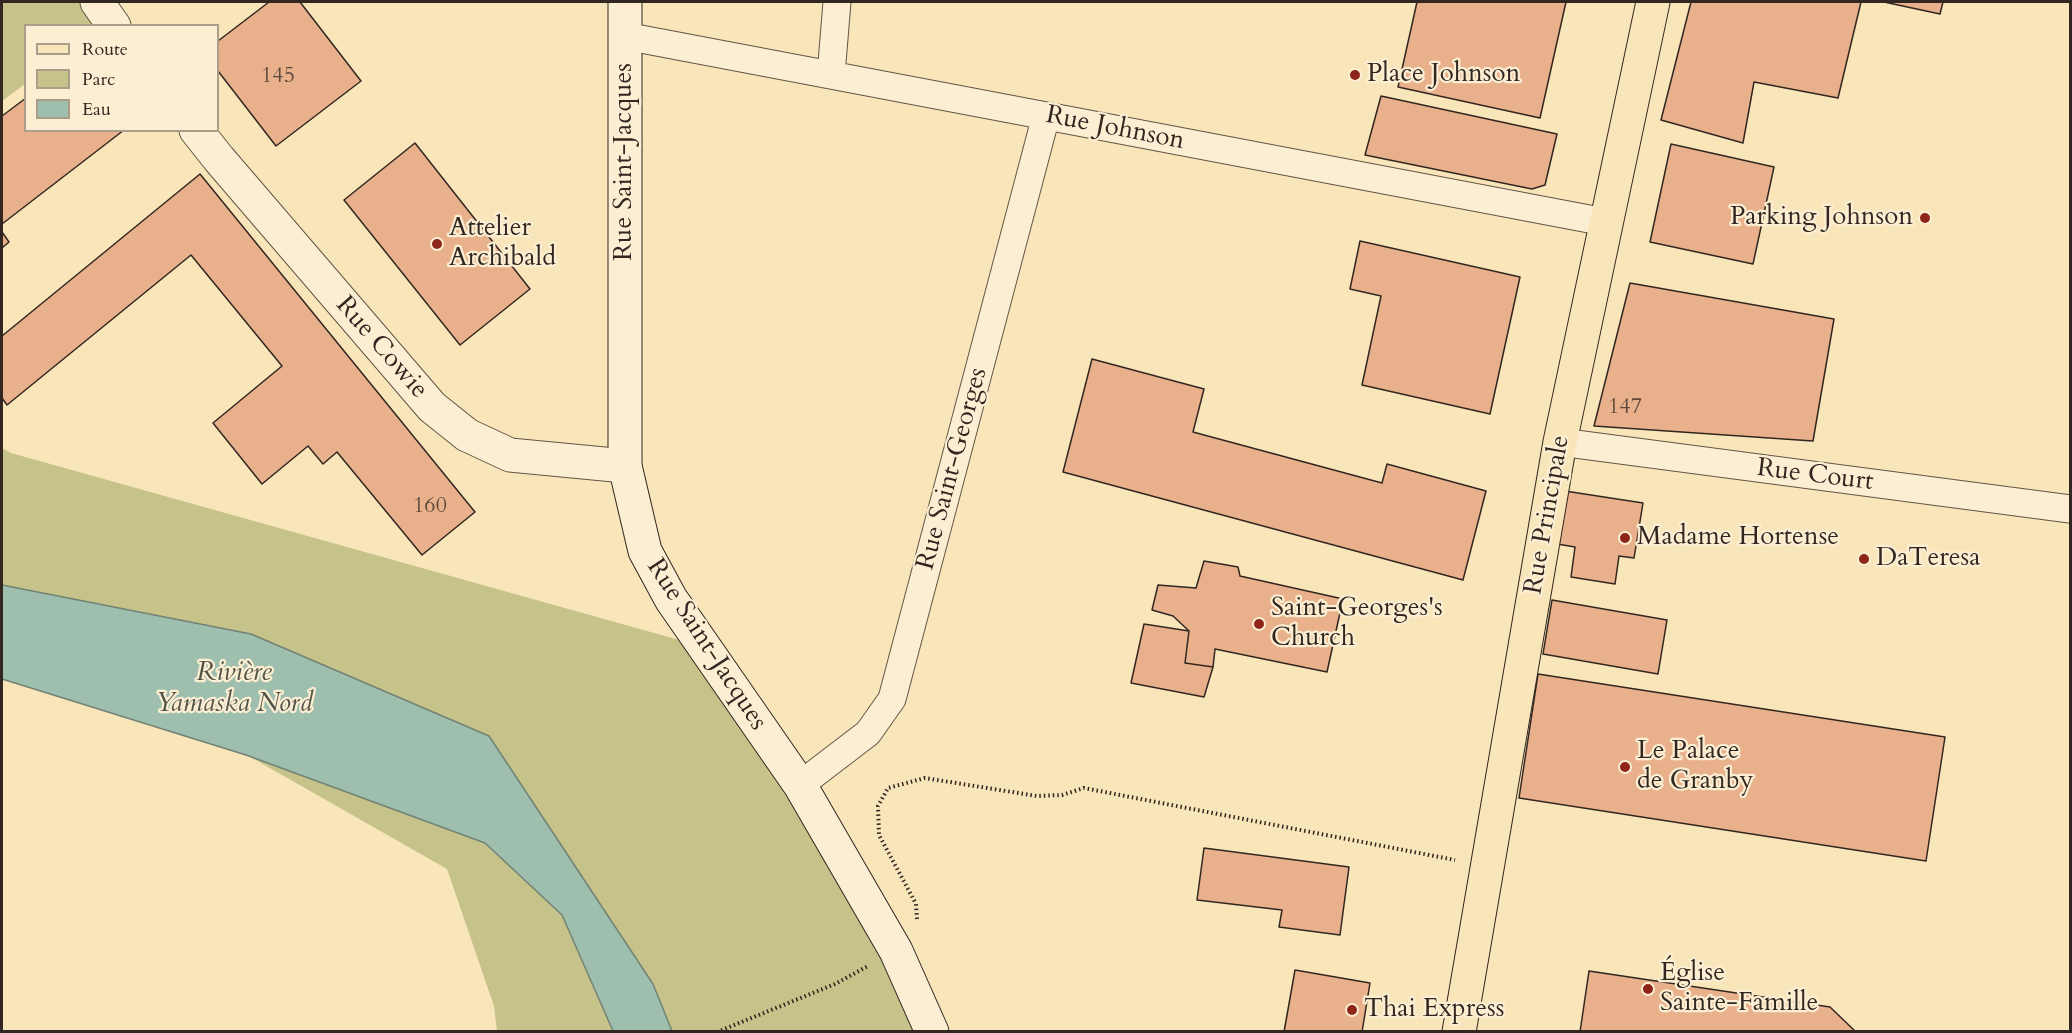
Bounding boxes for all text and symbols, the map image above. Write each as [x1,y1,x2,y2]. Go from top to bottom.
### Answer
legend [24,24,219,132]
text: Route [82,37,128,62]
place label: Place Johnson [1367,59,1520,91]
street label: Rue Saint-Jacques [609,63,641,261]
house number: 145 [261,64,295,90]
text: Parc [82,67,115,92]
marker: Place Johnson [1348,68,1362,82]
text: Eau [82,97,111,122]
street label: Rue Johnson [1043,100,1187,158]
place label: Parking Johnson [1730,202,1913,234]
marker: Parking Johnson [1918,211,1932,225]
place label: Attelier Archibald [449,213,556,274]
marker: Attelier Archibald [430,237,444,251]
street label: Rue Cowie [328,291,434,405]
street label: Rue Saint-Georges [911,364,995,574]
house number: 147 [1608,395,1642,421]
street label: Rue Principale [1519,433,1577,597]
street label: Rue Court [1755,453,1875,499]
house number: 160 [413,494,447,520]
place label: Madame Hortense [1637,522,1839,554]
marker: Madame Hortense [1618,531,1632,545]
place label: DaTeresa [1876,543,1980,575]
marker: DaTeresa [1857,552,1871,566]
street label: Rue Saint-Jacques [639,554,773,736]
place label: Saint-Georges's Church [1271,593,1443,654]
marker: Saint-Georges's Church [1252,617,1266,631]
water label: Rivière Yamaska Nord [155,658,313,721]
place label: Le Palace de Granby [1637,736,1753,798]
marker: Le Palace de Granby [1618,760,1632,774]
place label: Église Sainte-Famille [1660,958,1818,1020]
marker: Église Sainte-Famille [1641,982,1655,996]
place label: Thai Express [1364,994,1504,1026]
marker: Thai Express [1345,1003,1359,1017]

